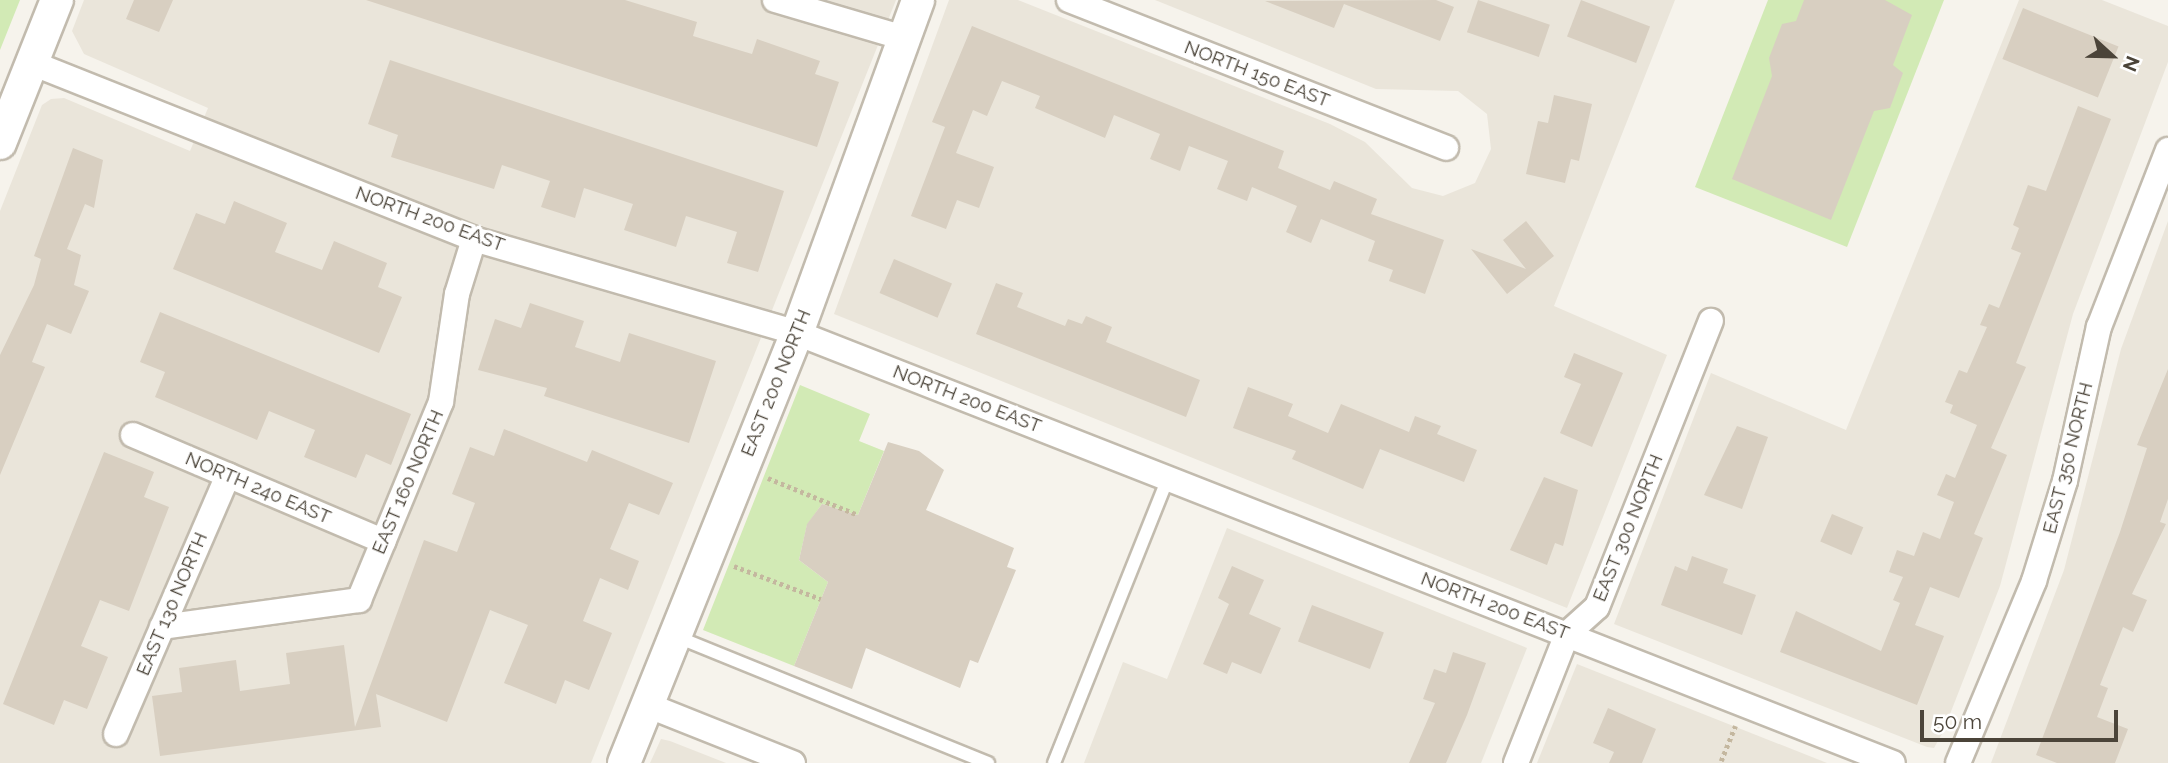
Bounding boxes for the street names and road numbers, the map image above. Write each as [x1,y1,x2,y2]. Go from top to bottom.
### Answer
street label: NORTH 150 EAST [1181,36,1333,112]
street label: NORTH 200 EAST [352,181,508,257]
street label: EAST 200 NORTH [736,306,816,460]
street label: NORTH 200 EAST [890,360,1044,438]
street label: EAST 350 NORTH [2038,380,2098,536]
street label: EAST 160 NORTH [367,406,449,558]
street label: NORTH 240 EAST [182,447,334,529]
street label: EAST 300 NORTH [1588,451,1668,605]
street label: EAST 130 NORTH [131,529,213,679]
street label: NORTH 200 EAST [1418,567,1572,645]

